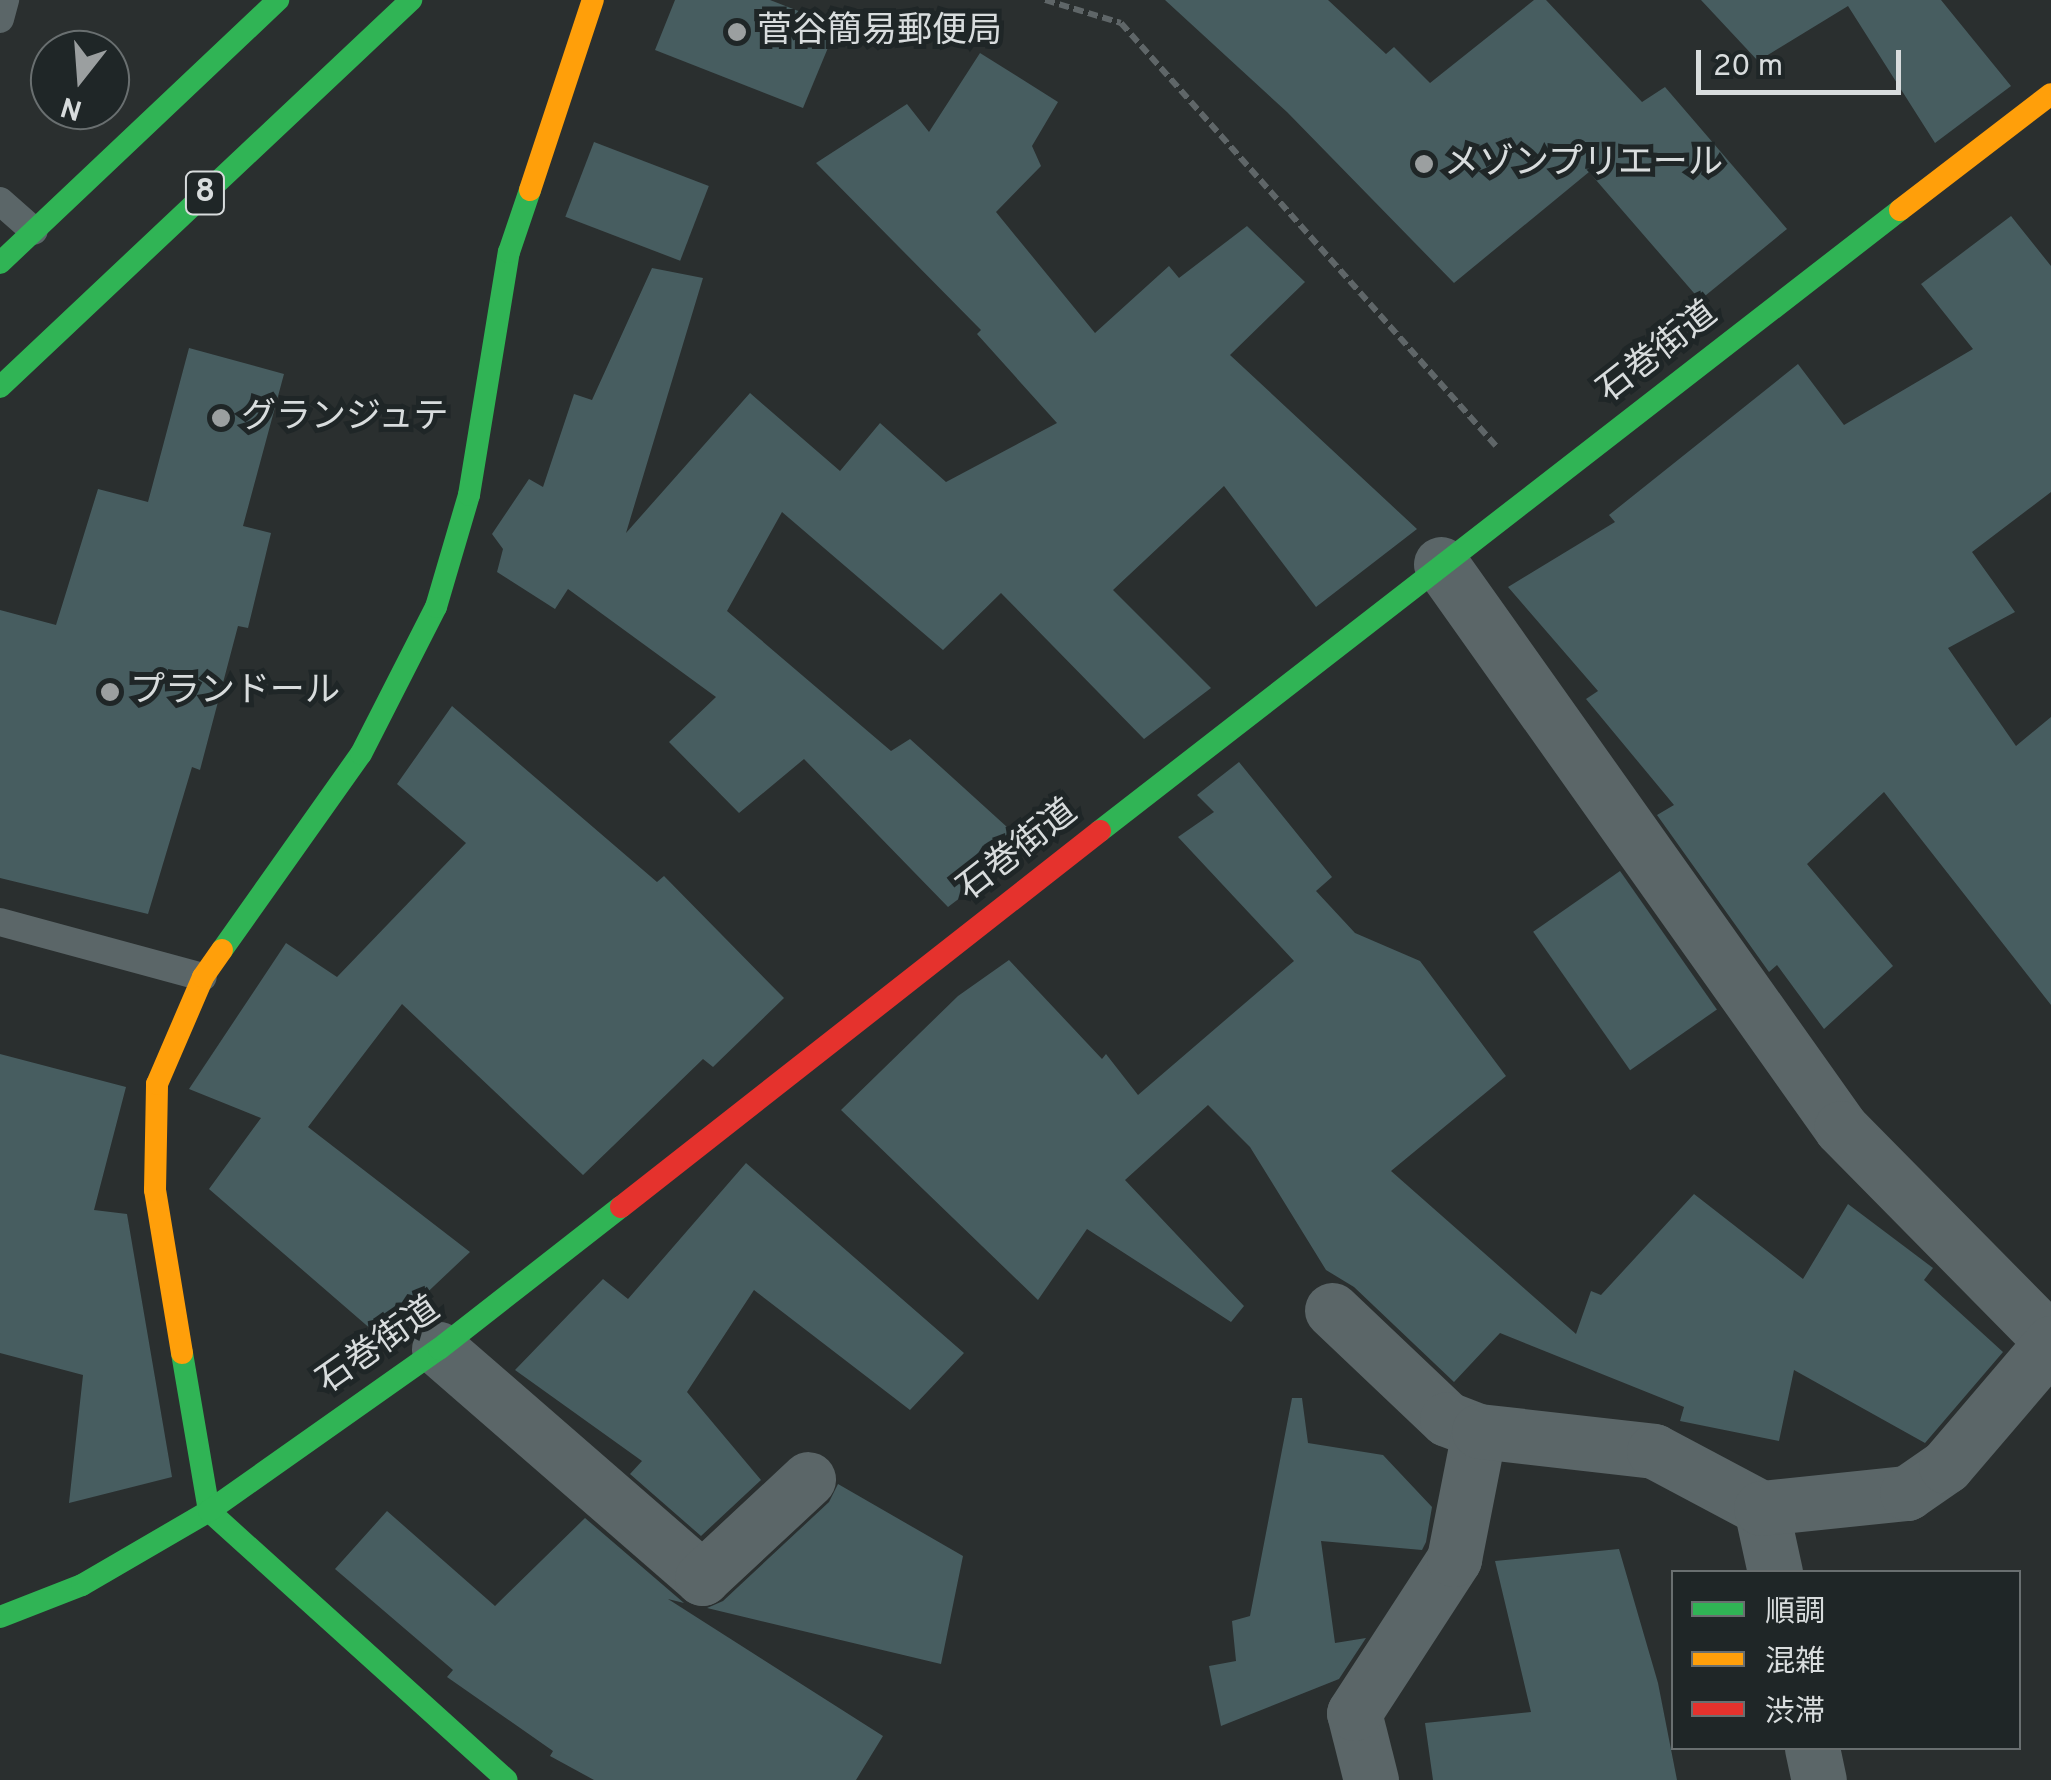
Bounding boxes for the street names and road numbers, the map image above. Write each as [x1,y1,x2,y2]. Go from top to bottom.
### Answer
road number: 8 [182,166,228,220]
street label: 石巻街道 [1590,293,1726,413]
street label: 石巻街道 [950,791,1086,911]
street label: 石巻街道 [310,1289,448,1403]

